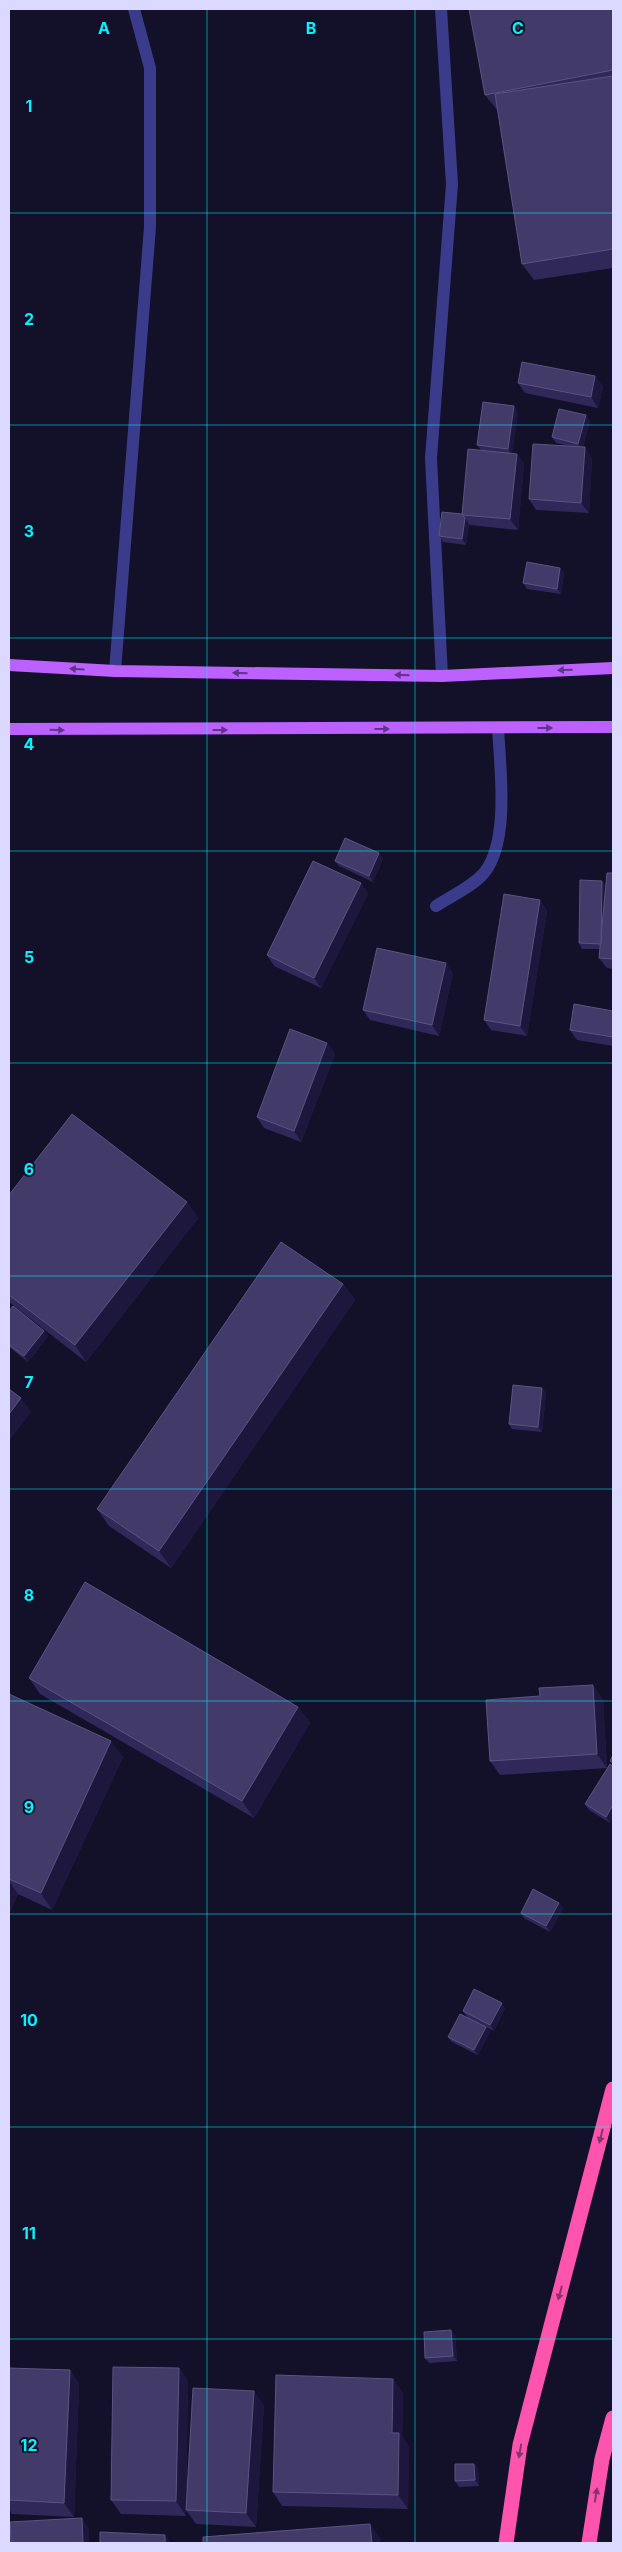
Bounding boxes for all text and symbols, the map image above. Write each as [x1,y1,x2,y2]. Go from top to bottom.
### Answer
text: A [98,18,110,38]
text: B [306,18,316,38]
text: C [512,18,524,38]
text: 1 [26,96,32,116]
text: 2 [24,309,34,329]
text: 3 [24,521,34,541]
one-way arrow [69,665,85,673]
one-way arrow [556,667,572,675]
one-way arrow [231,669,247,677]
one-way arrow [394,671,410,679]
one-way arrow [537,724,553,732]
one-way arrow [375,725,391,733]
one-way arrow [50,726,66,734]
one-way arrow [212,726,228,734]
text: 4 [24,734,35,754]
text: 5 [24,947,34,967]
text: 6 [24,1159,34,1179]
text: 7 [24,1372,34,1392]
text: 8 [24,1585,34,1605]
text: 9 [24,1797,34,1817]
text: 10 [20,2010,38,2030]
one-way arrow [597,2128,605,2143]
text: 11 [22,2223,36,2243]
one-way arrow [556,2286,564,2301]
text: 12 [21,2435,37,2455]
one-way arrow [515,2443,523,2459]
one-way arrow [592,2487,600,2503]

